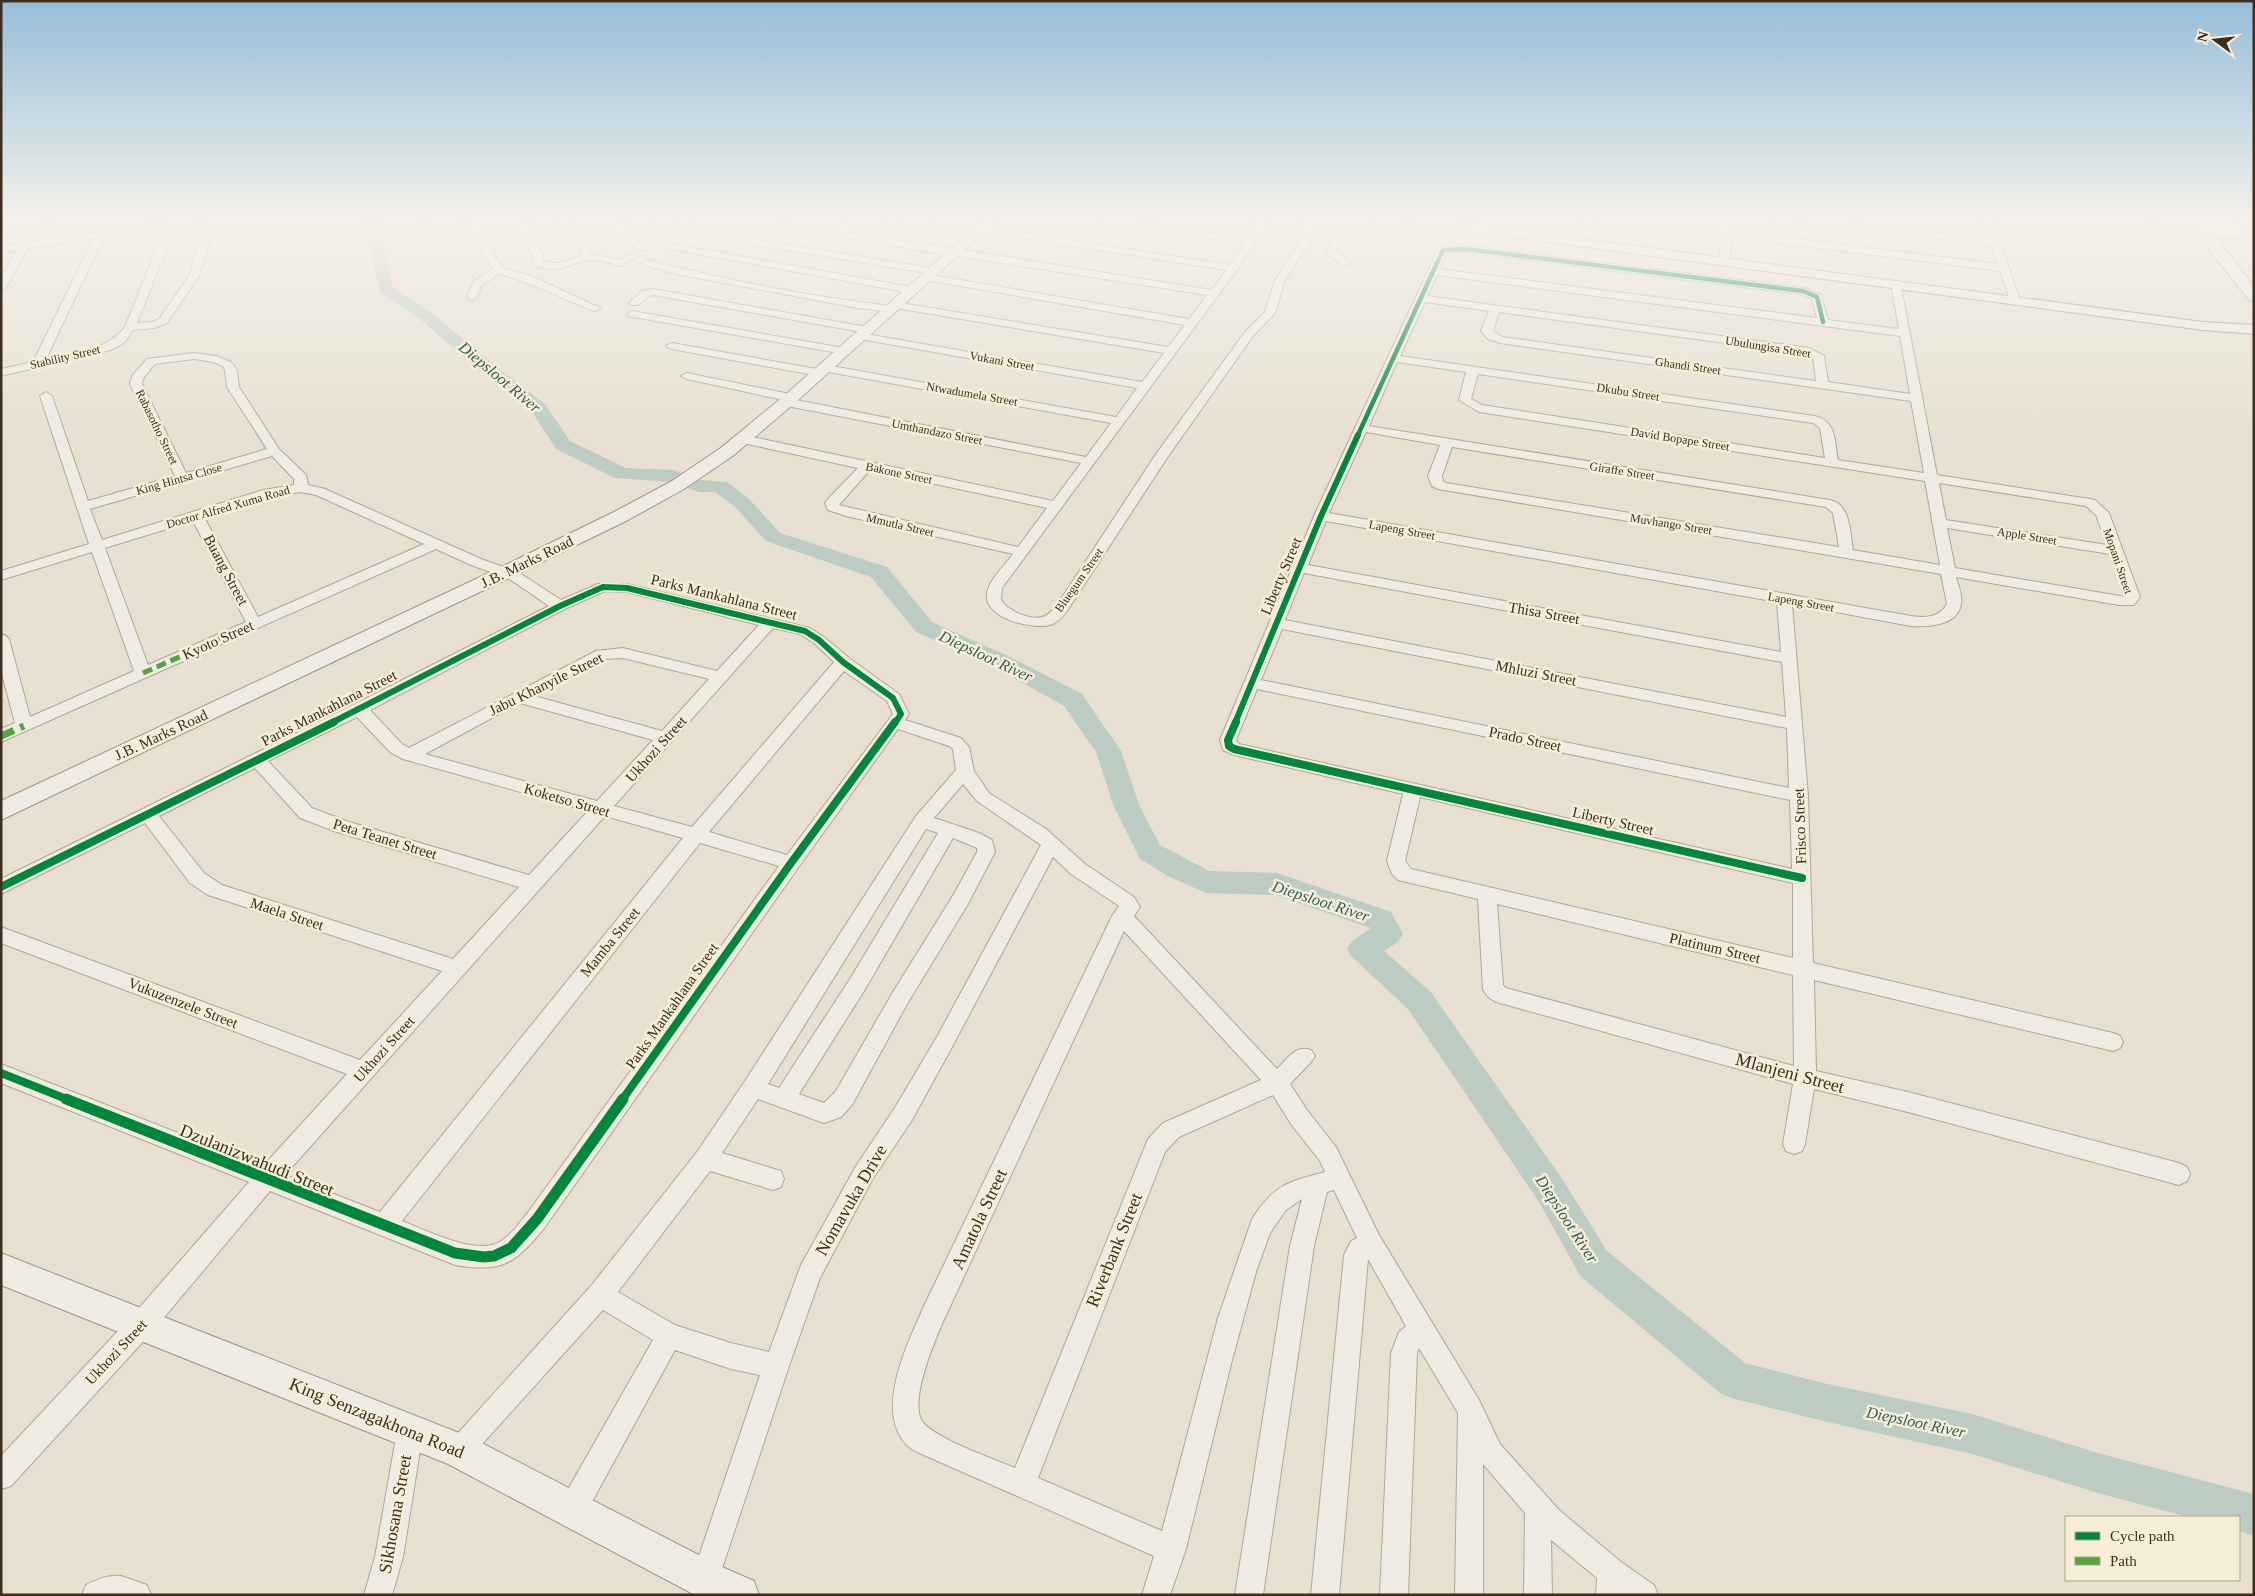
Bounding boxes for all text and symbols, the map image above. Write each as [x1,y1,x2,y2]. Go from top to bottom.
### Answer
north arrow [2190,15,2240,65]
text: N [2194,30,2211,44]
street label: Ubulungisa Street [1724,333,1812,361]
water label: Diepsloot River [454,337,545,417]
street label: Stability Street [29,342,102,372]
street label: Vukani Street [968,348,1036,374]
street label: Ghandi Street [1654,354,1722,378]
street label: Ntwadumela Street [925,379,1019,409]
street label: Dkubu Street [1595,380,1661,404]
street label: Rabasotho Street [133,387,181,467]
street label: Umthandazo Street [890,416,984,448]
street label: David Bopape Street [1630,424,1731,454]
street label: Bakone Street [864,459,934,487]
street label: Giraffe Street [1589,459,1656,483]
street label: King Hintsa Close [134,460,224,498]
street label: Doctor Alfred Xuma Road [165,483,291,531]
street label: Mmutla Street [865,510,936,540]
street label: Muvhango Street [1629,511,1714,538]
street label: Lapeng Street [1368,517,1437,543]
street label: Apple Street [1996,524,2059,548]
street label: Mopani Street [2100,526,2136,596]
street label: Buang Street [201,532,252,609]
street label: J.B. Marks Road [478,532,576,591]
street label: Liberty Street [1257,534,1305,617]
street label: Bluegum Street [1052,545,1107,615]
street label: Parks Mankahlana Street [649,571,799,623]
street label: Lapeng Street [1767,589,1836,615]
street label: Thisa Street [1507,599,1582,627]
street label: Kyoto Street [180,617,257,663]
water label: Diepsloot River [935,627,1036,686]
street label: Jabu Khanyile Street [486,649,606,719]
street label: Mhluzi Street [1494,657,1579,689]
street label: Parks Mankahlana Street [259,666,400,749]
street label: J.B. Marks Road [112,706,211,764]
street label: Ukhozi Street [622,712,690,785]
street label: Prado Street [1487,724,1564,755]
street label: Koketso Street [522,780,613,820]
street label: Frisco Street [1791,787,1809,864]
street label: Liberty Street [1571,804,1656,838]
street label: Peta Teanet Street [331,816,440,863]
water label: Diepsloot River [1269,877,1372,926]
street label: Maela Street [248,895,327,934]
street label: Mamba Street [577,903,643,980]
street label: Platinum Street [1668,930,1763,966]
street label: Parks Mankahlana Street [622,939,722,1072]
street label: Vukuzenzele Street [126,975,241,1032]
street label: Ukhozi Street [350,1012,418,1085]
street label: Mlanjeni Street [1734,1049,1846,1097]
street label: Dzulanizwahudi Street [177,1120,337,1200]
street label: Nomavuka Drive [811,1141,891,1259]
street label: Amatola Street [947,1166,1011,1272]
water label: Diepsloot River [1531,1171,1602,1267]
street label: Riverbank Street [1082,1190,1146,1310]
street label: Ukhozi Street [82,1316,151,1388]
street label: King Senzagakhona Road [287,1374,467,1462]
water label: Diepsloot River [1864,1403,1968,1442]
street label: Sikhosana Street [375,1453,415,1575]
legend [2065,1516,2240,1581]
text: Cycle path [2110,1528,2175,1544]
text: Path [2110,1553,2137,1569]

